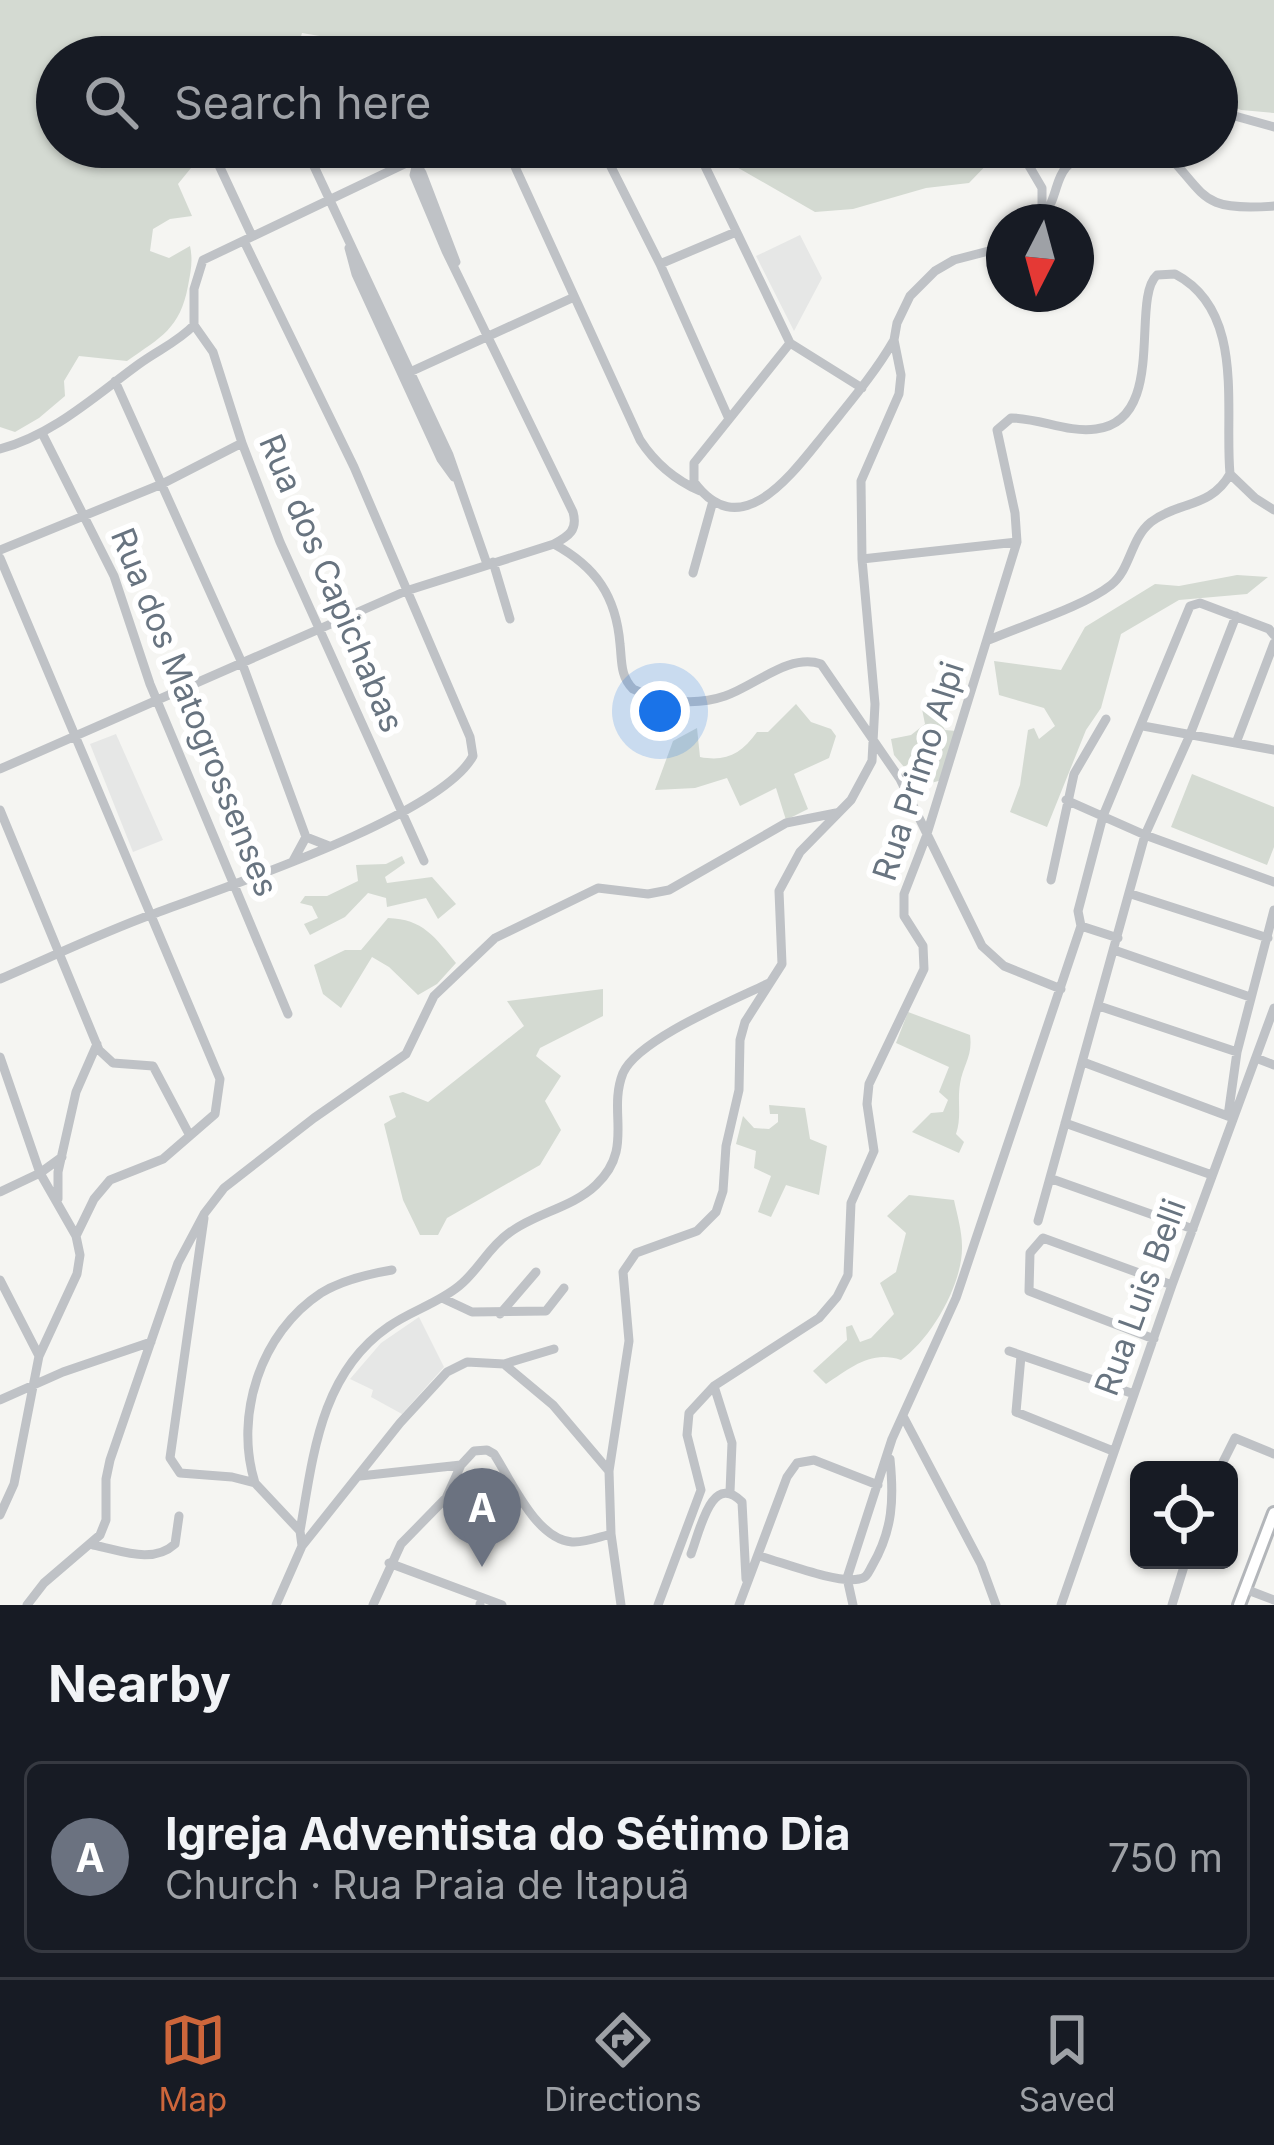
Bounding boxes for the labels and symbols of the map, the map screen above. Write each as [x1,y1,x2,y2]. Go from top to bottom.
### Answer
north arrow [986,204,1094,312]
street label: Rua dos Capichabas [251,428,413,738]
street label: Rua dos Matogrossenses [103,522,287,902]
street label: Rua Primo Alpi [864,657,972,885]
your location [630,681,690,741]
street label: Rua Luis Belli [1086,1193,1194,1401]
pin: A [443,1468,521,1567]

